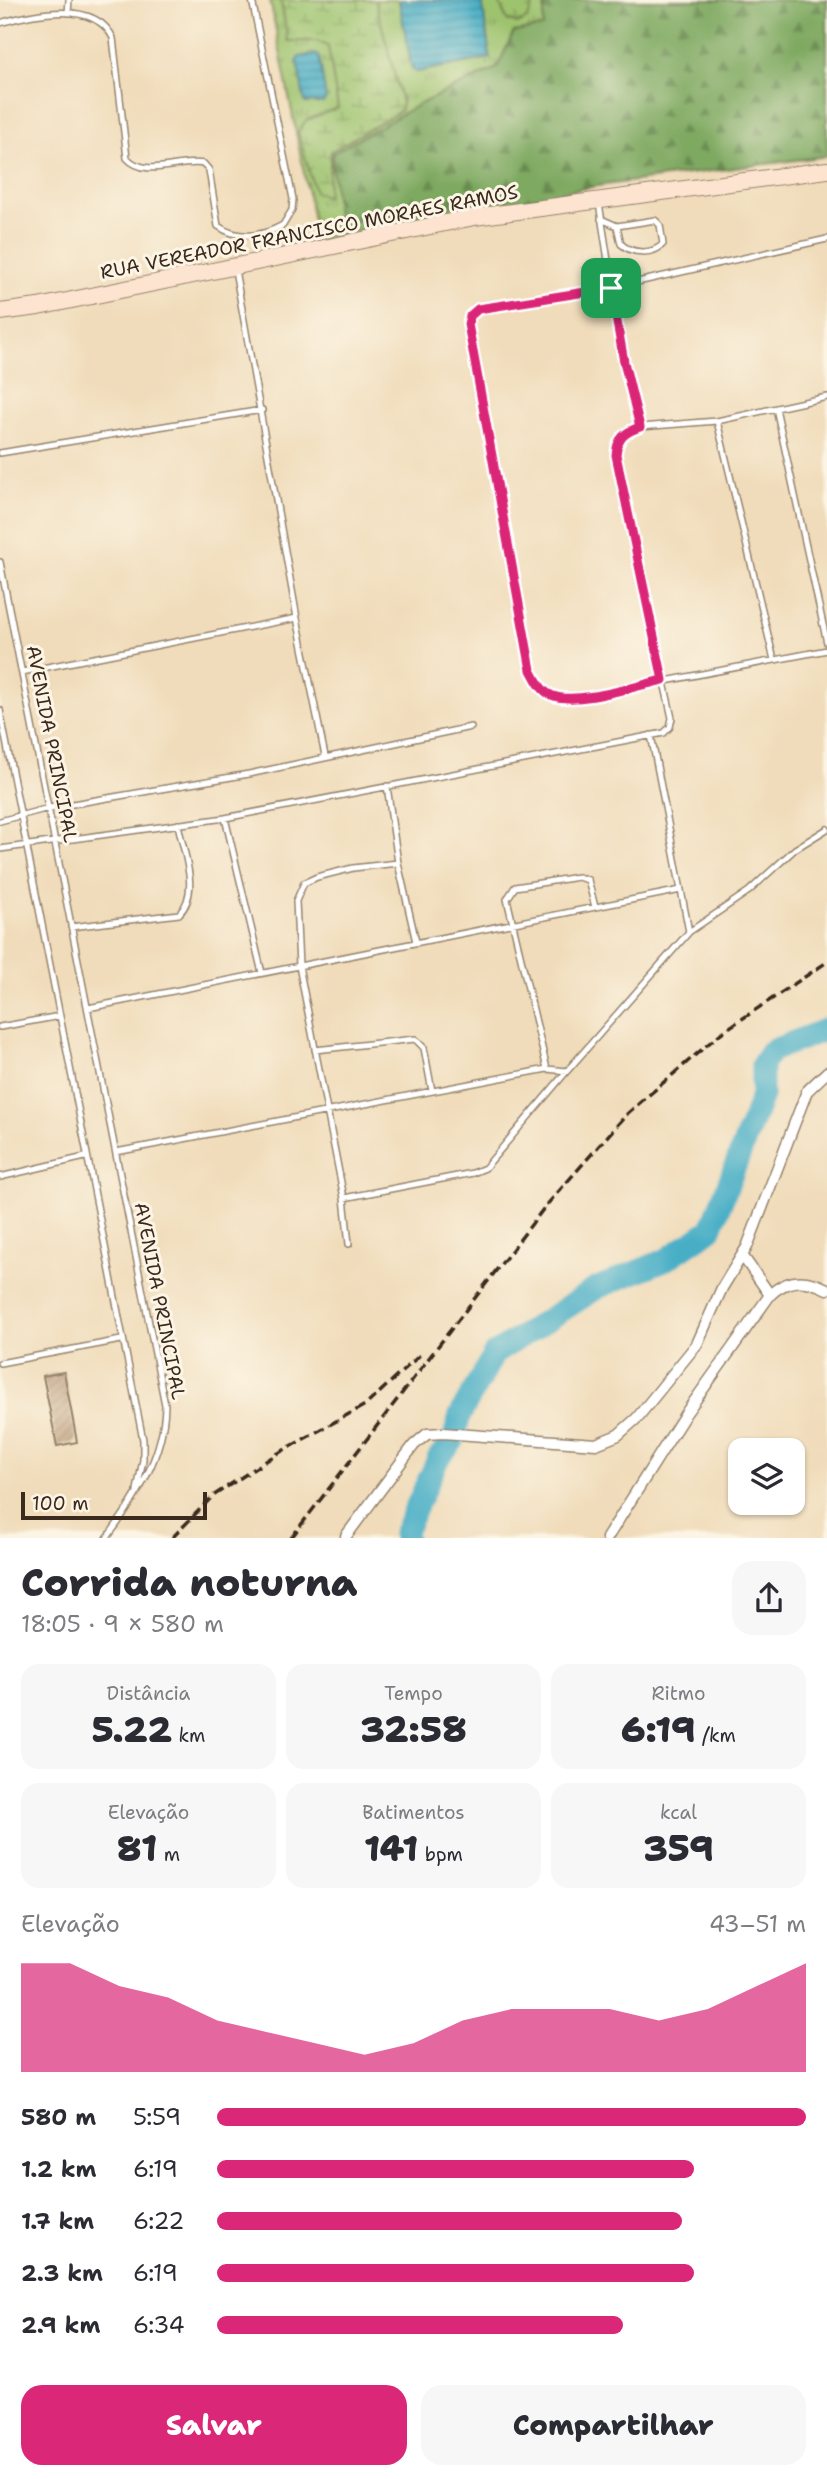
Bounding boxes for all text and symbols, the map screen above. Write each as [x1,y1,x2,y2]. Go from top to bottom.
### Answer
street label: RUA VEREADOR FRANCISCO MORAES RAMOS [98,179,520,285]
pin [581,258,641,318]
icon: arrive [592,269,630,307]
street label: AVENIDA PRINCIPAL [21,643,83,845]
street label: AVENIDA PRINCIPAL [129,1200,191,1402]
map controls [728,1438,805,1515]
button: layers [728,1438,805,1515]
scale bar [21,1489,206,1520]
text: 100 m [32,1491,89,1516]
text: Corrida noturna [21,1557,358,1608]
button: share [732,1561,806,1635]
text: 18:05 · 9 × 580 m [21,1609,224,1639]
text: Distância [107,1681,190,1706]
text: Tempo [384,1681,443,1706]
text: Ritmo [652,1681,705,1706]
text: 5.22 [92,1706,172,1753]
text: 32:58 [360,1706,467,1753]
text: 6:19 [621,1706,696,1753]
text: km [172,1723,205,1748]
text: /km [696,1723,736,1748]
text: Elevação [108,1800,189,1825]
text: Batimentos [362,1800,465,1825]
text: kcal [660,1800,697,1825]
text: 81 [117,1825,157,1872]
text: 141 [364,1825,418,1872]
text: 359 [643,1825,714,1872]
text: m [157,1842,180,1867]
text: bpm [418,1842,463,1867]
text: Elevação [21,1909,120,1939]
text: 43–51 m [709,1909,806,1939]
text: 580 m [21,2102,96,2132]
text: 5:59 [133,2102,181,2132]
text: 1.2 km [21,2154,97,2184]
text: 6:19 [133,2154,178,2184]
text: 1.7 km [21,2206,94,2236]
text: 6:22 [133,2206,184,2236]
text: 2.3 km [21,2258,103,2288]
text: 6:19 [133,2258,178,2288]
text: 2.9 km [21,2310,100,2340]
text: 6:34 [133,2310,185,2340]
button: Salvar [21,2385,407,2465]
button: Compartilhar [421,2385,806,2465]

